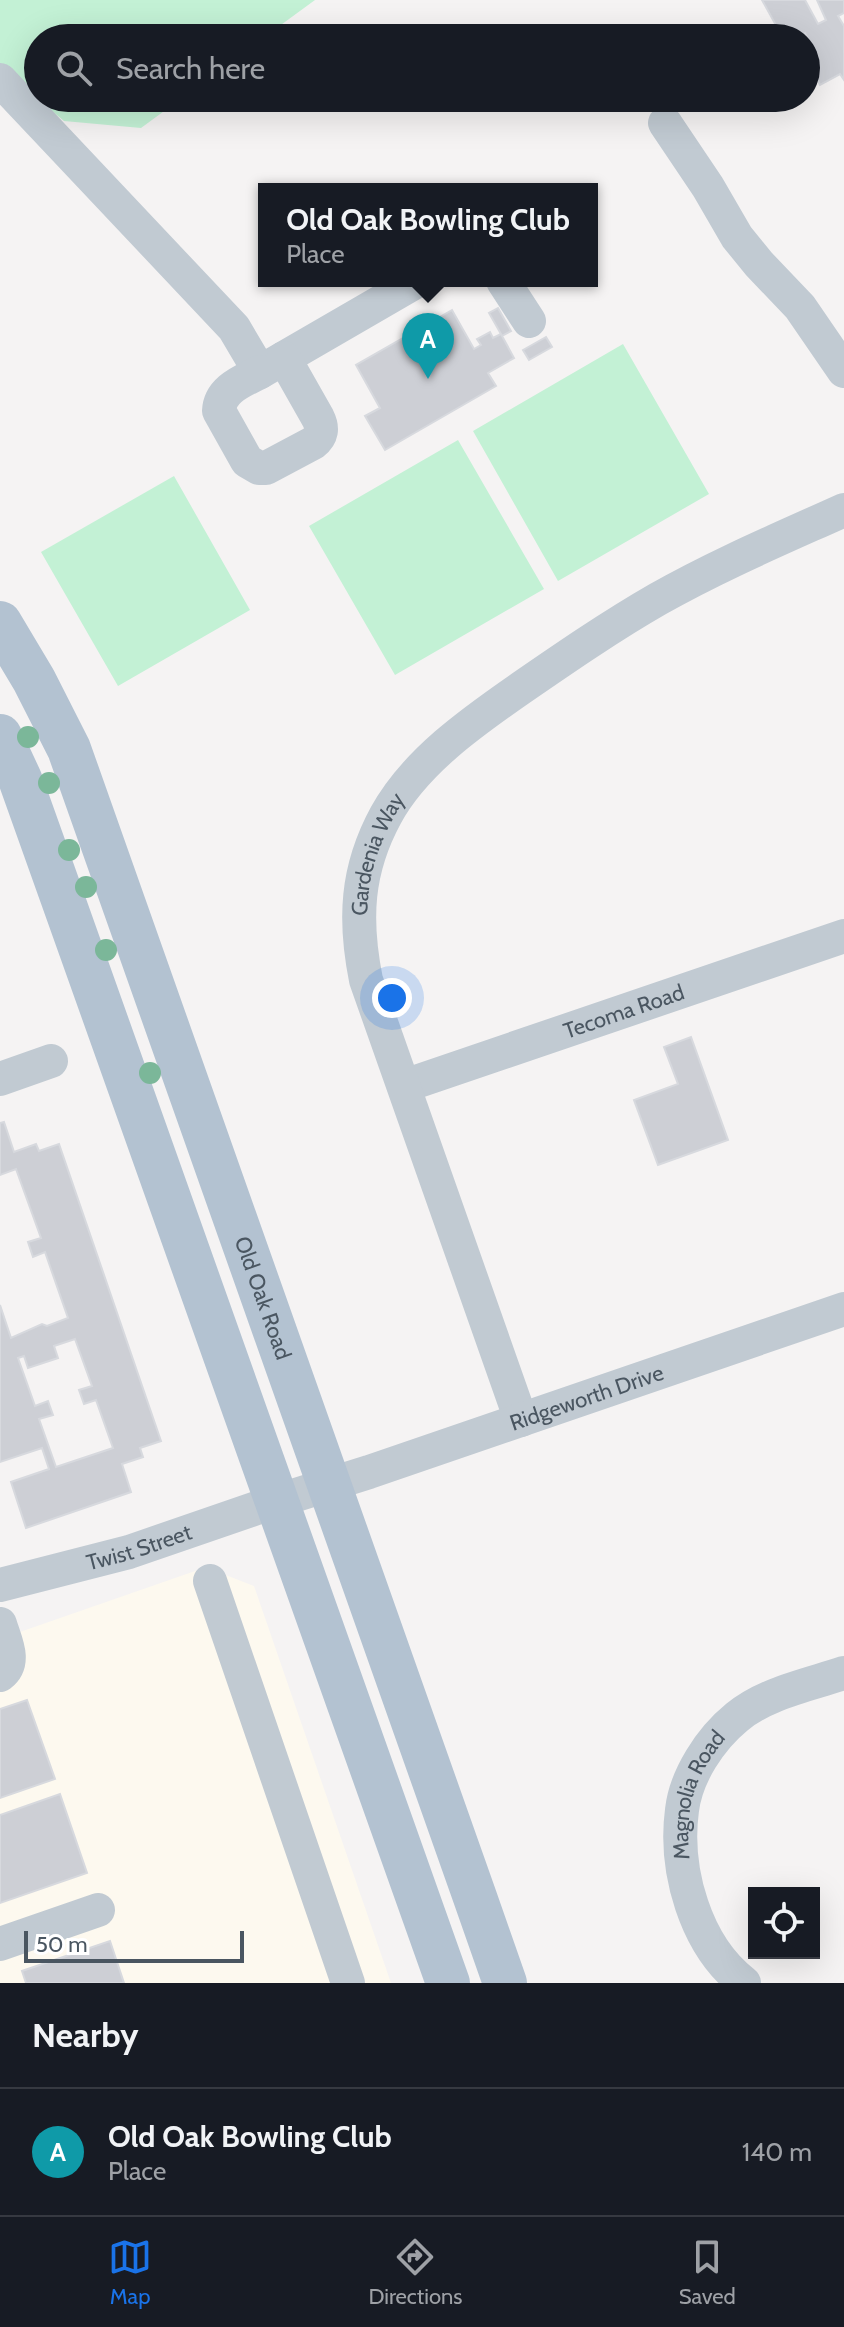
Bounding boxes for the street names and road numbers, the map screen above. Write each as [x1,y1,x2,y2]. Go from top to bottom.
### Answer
street label: Gardenia Way [346,787,410,916]
street label: Tecoma Road [560,979,688,1045]
street label: Old Oak Road [229,1233,297,1363]
street label: Ridgeworth Drive [506,1359,667,1437]
street label: Twist Street [84,1518,196,1576]
street label: Magnolia Road [667,1725,731,1861]

